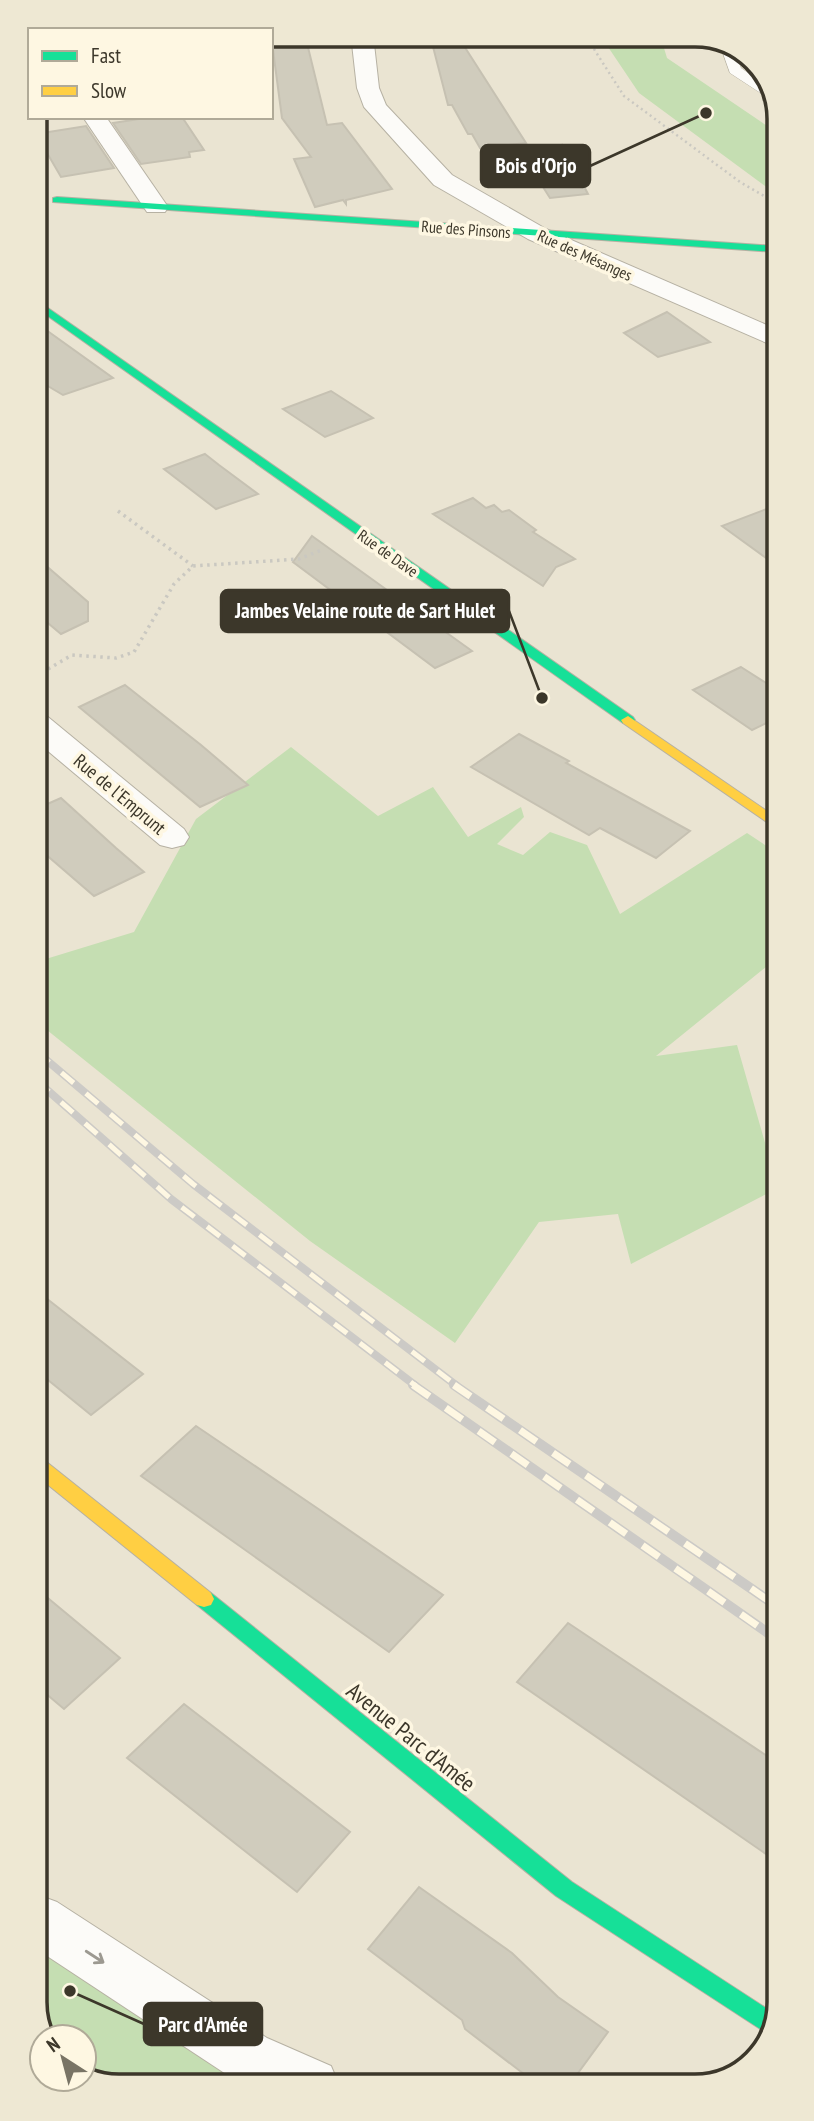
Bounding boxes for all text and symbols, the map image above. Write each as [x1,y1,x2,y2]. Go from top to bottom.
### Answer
legend [28,28,273,119]
text: Fast [91,42,121,69]
text: Slow [91,77,127,104]
callout: Bois d'Orjo [481,145,590,187]
text: Bois d'Orjo [495,152,577,179]
street label: Rue des Pinsons [421,216,511,242]
street label: Rue des Mésanges [535,225,635,285]
street label: Rue de Dave [354,525,422,581]
callout: Jambes Velaine route de Sart Hulet [221,590,509,632]
text: Jambes Velaine route de Sart Hulet [234,597,495,624]
street label: Rue de l'Emprunt [69,748,172,840]
street label: Avenue Parc d'Amée [341,1676,482,1797]
one-way arrow [85,1950,104,1965]
callout: Parc d'Amée [144,2003,262,2045]
text: Parc d'Amée [158,2011,248,2038]
north arrow [28,2023,98,2093]
text: N [42,2032,64,2057]

